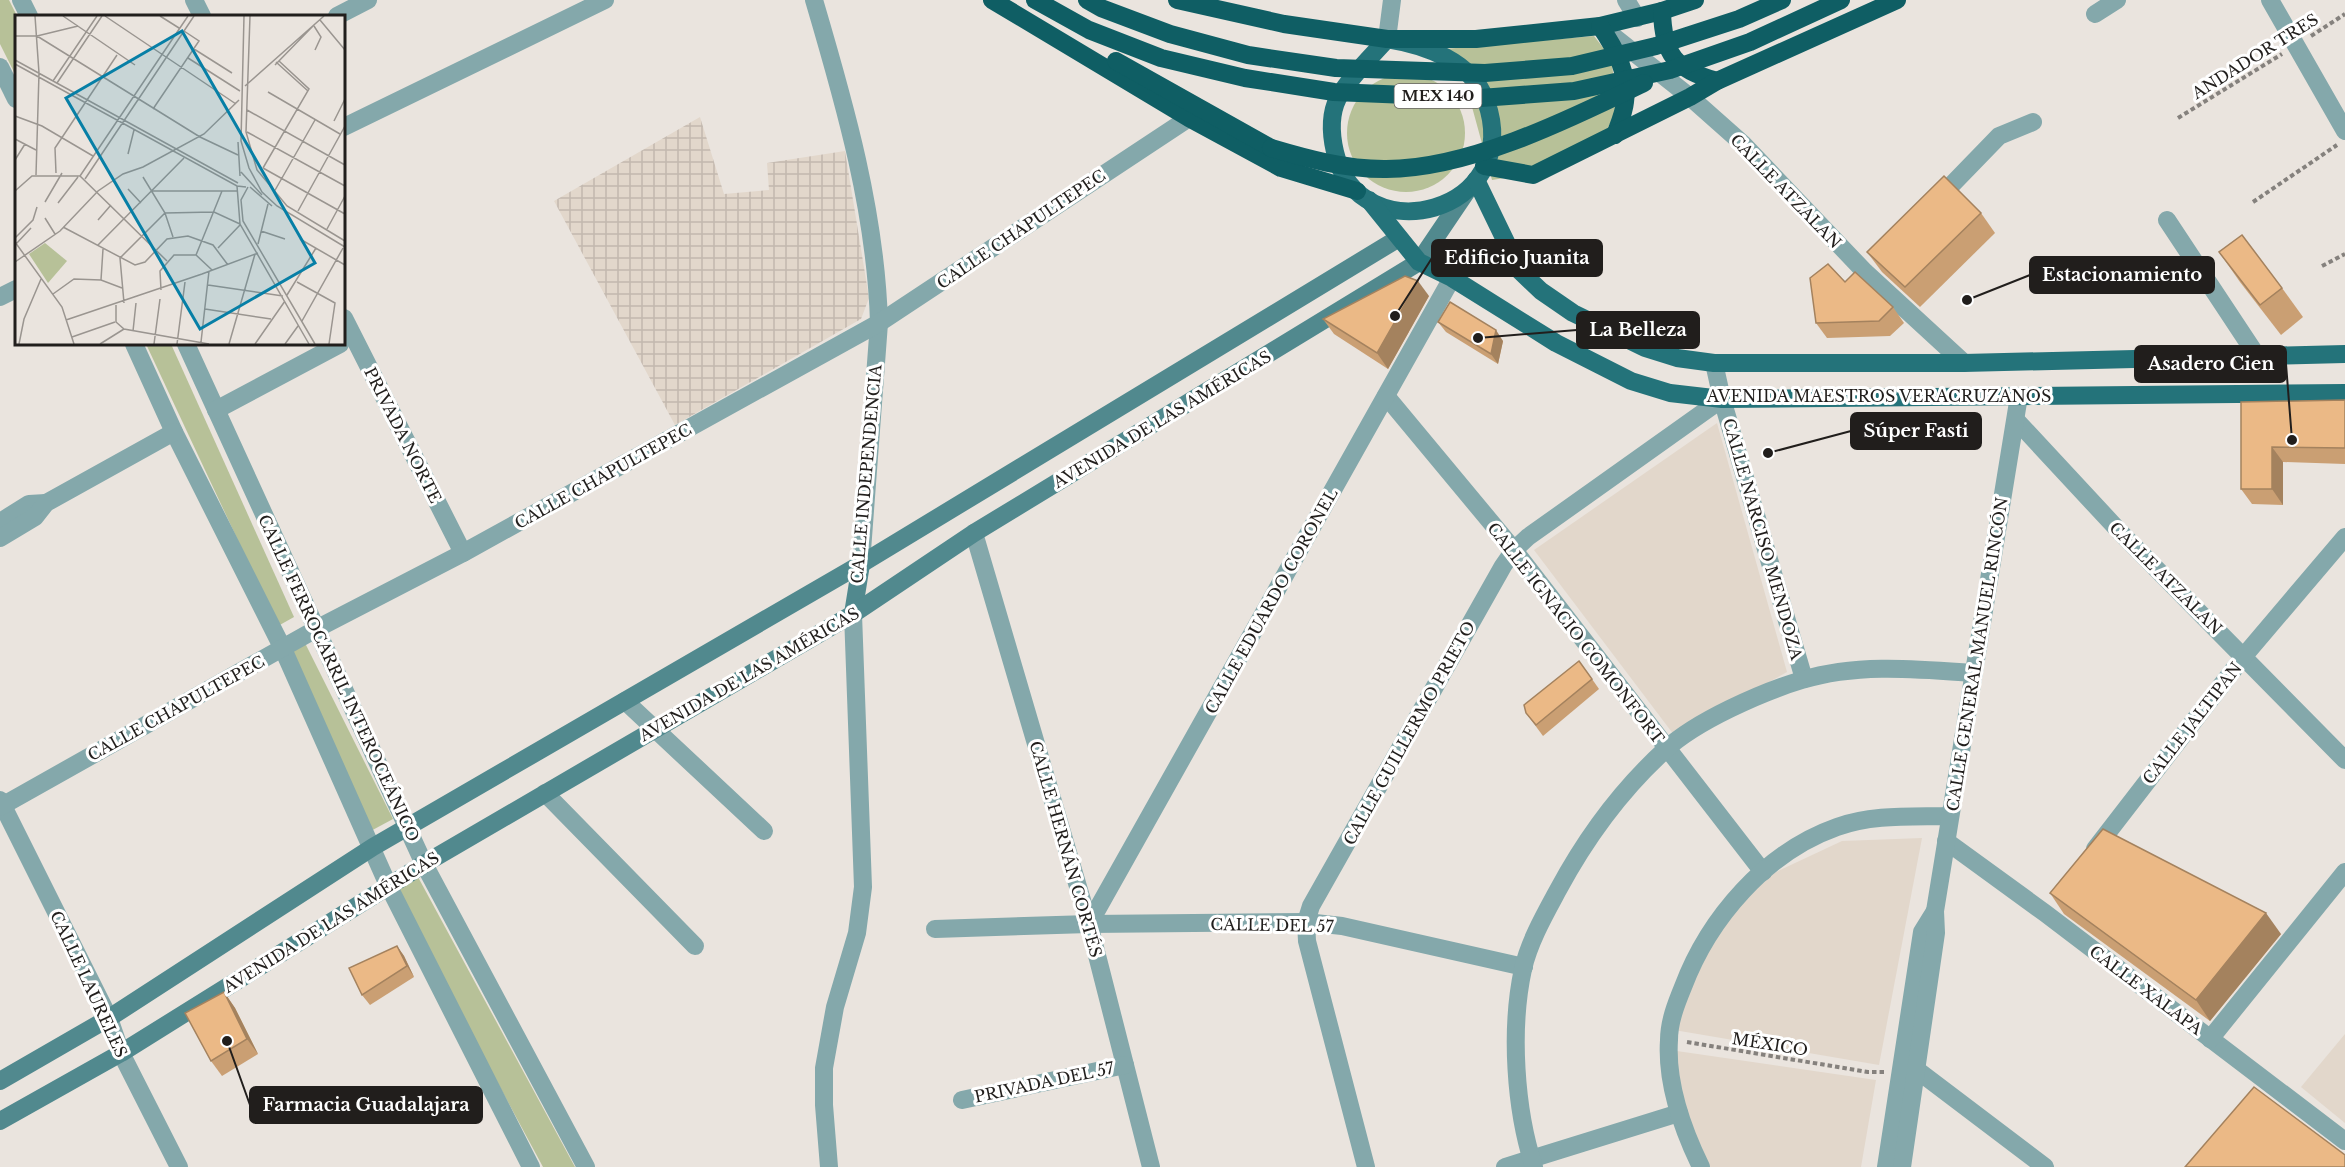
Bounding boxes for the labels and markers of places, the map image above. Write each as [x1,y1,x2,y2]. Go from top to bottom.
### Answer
callout: Edificio Juanita [1432,240,1602,276]
callout: Estacionamiento [2030,257,2214,293]
callout: La Belleza [1577,312,1699,348]
callout: Asadero Cien [2135,346,2286,382]
callout: Súper Fasti [1851,413,1981,449]
callout: Farmacia Guadalajara [250,1087,482,1123]

